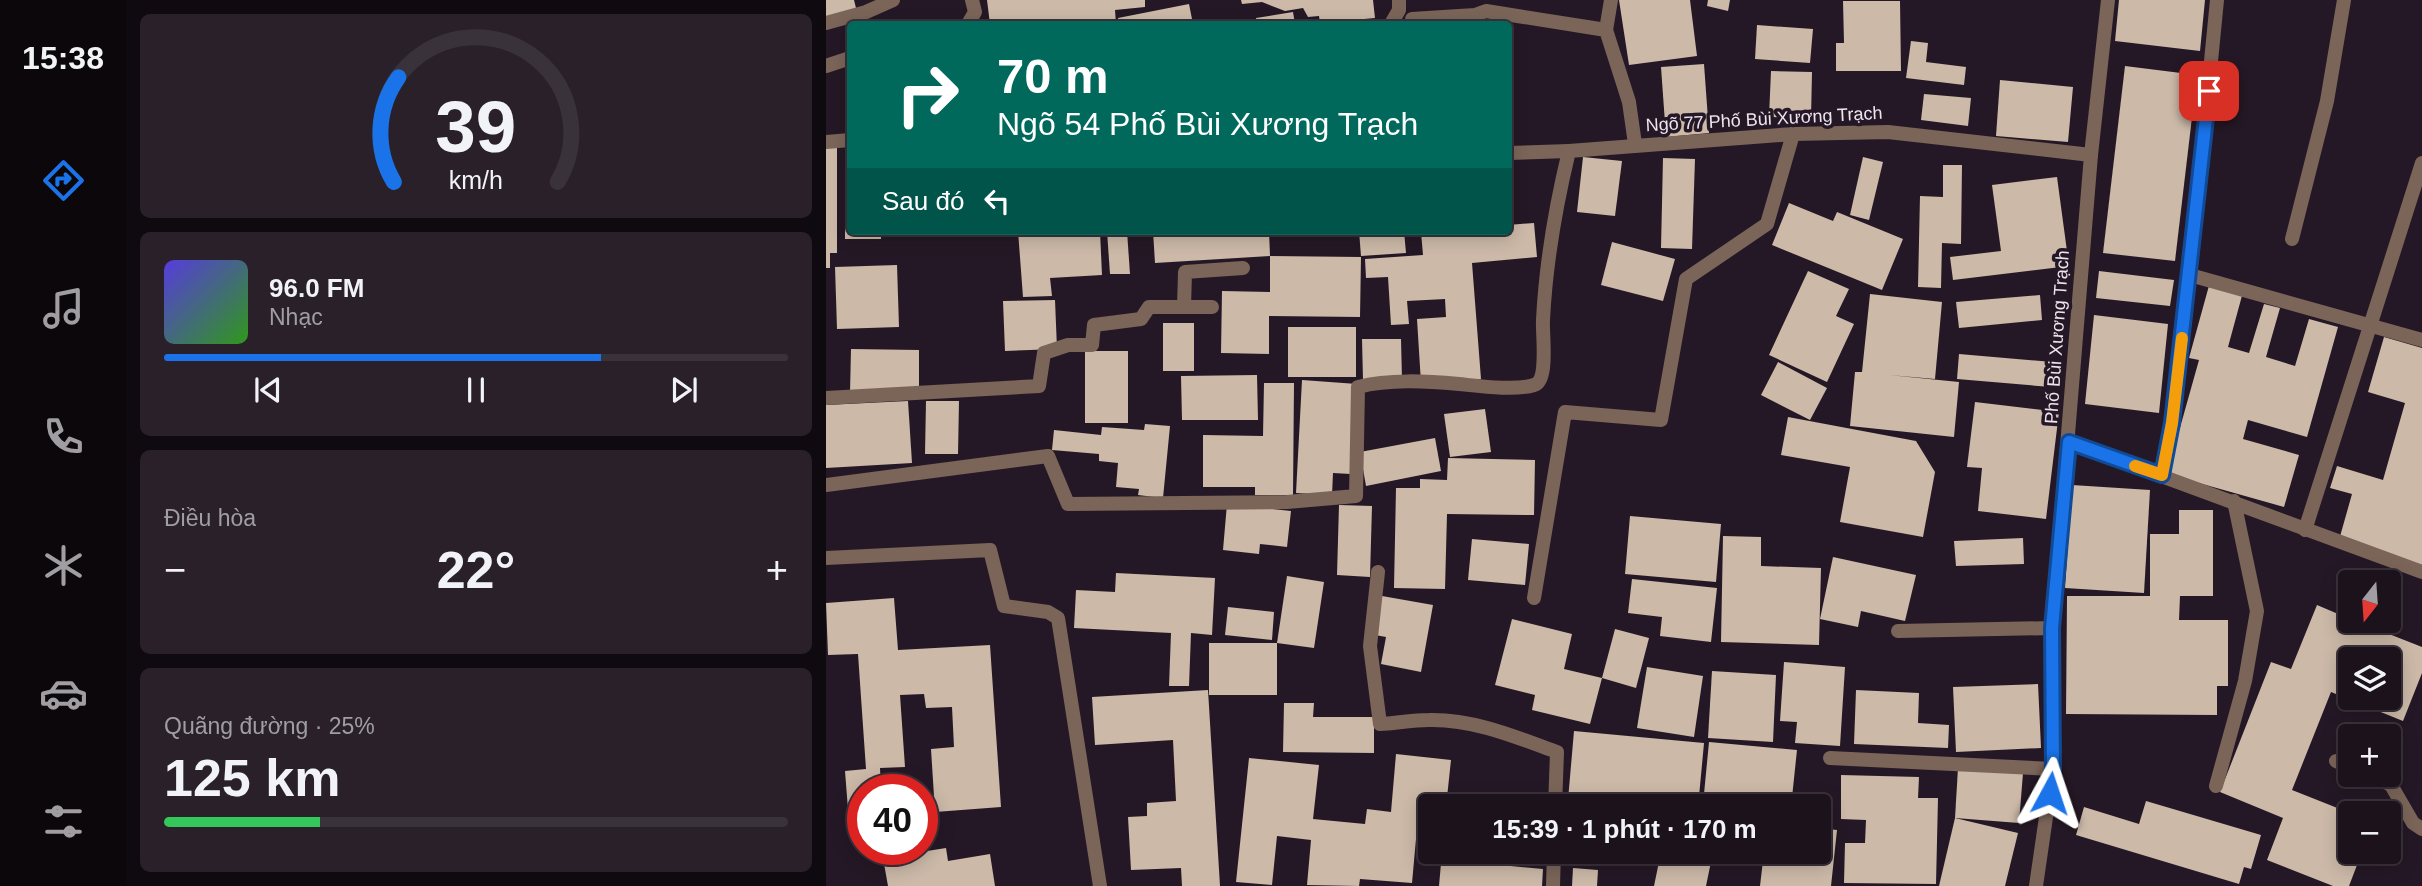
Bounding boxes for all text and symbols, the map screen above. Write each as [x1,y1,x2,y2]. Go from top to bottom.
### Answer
text: 15:38 [22,40,104,76]
icon: right [882,49,973,140]
text: 70 m [997,49,1109,103]
pin [2179,61,2239,121]
icon: arrive [2190,72,2228,110]
text: 39 [436,86,516,167]
street label: Ngõ 77 Phố Bùi Xương Trạch [1645,103,1883,135]
text: Ngõ 54 Phố Bùi Xương Trạch [997,106,1418,142]
icon: directions [39,156,88,205]
text: km/h [449,166,503,194]
icon: left [978,182,1016,220]
text: Sau đó [882,186,964,216]
street label: Phố Bùi Xương Trạch [2041,250,2073,424]
text: 96.0 FM [269,273,364,303]
icon: music [39,284,88,333]
text: Nhạc [269,304,323,330]
icon: previous [249,371,287,409]
icon: pause [457,371,495,409]
icon: next [665,371,703,409]
icon: phone [39,412,88,461]
text: Điều hòa [164,505,256,531]
icon: climate [39,541,88,590]
text: 22° [437,541,515,599]
text: − [164,549,186,591]
text: + [766,549,788,591]
north arrow [2338,570,2401,634]
map controls [2338,570,2401,864]
button: layers [2338,647,2401,710]
icon: car [39,669,88,718]
text: Quãng đường · 25% [164,713,375,739]
button: + [2338,724,2401,787]
text: 125 km [164,749,340,807]
position arrow [2013,756,2087,830]
speed limit sign: 40 [847,774,938,865]
icon: filters [39,797,88,846]
button: − [2338,801,2401,864]
text: 15:39 · 1 phút · 170 m [1492,814,1757,844]

